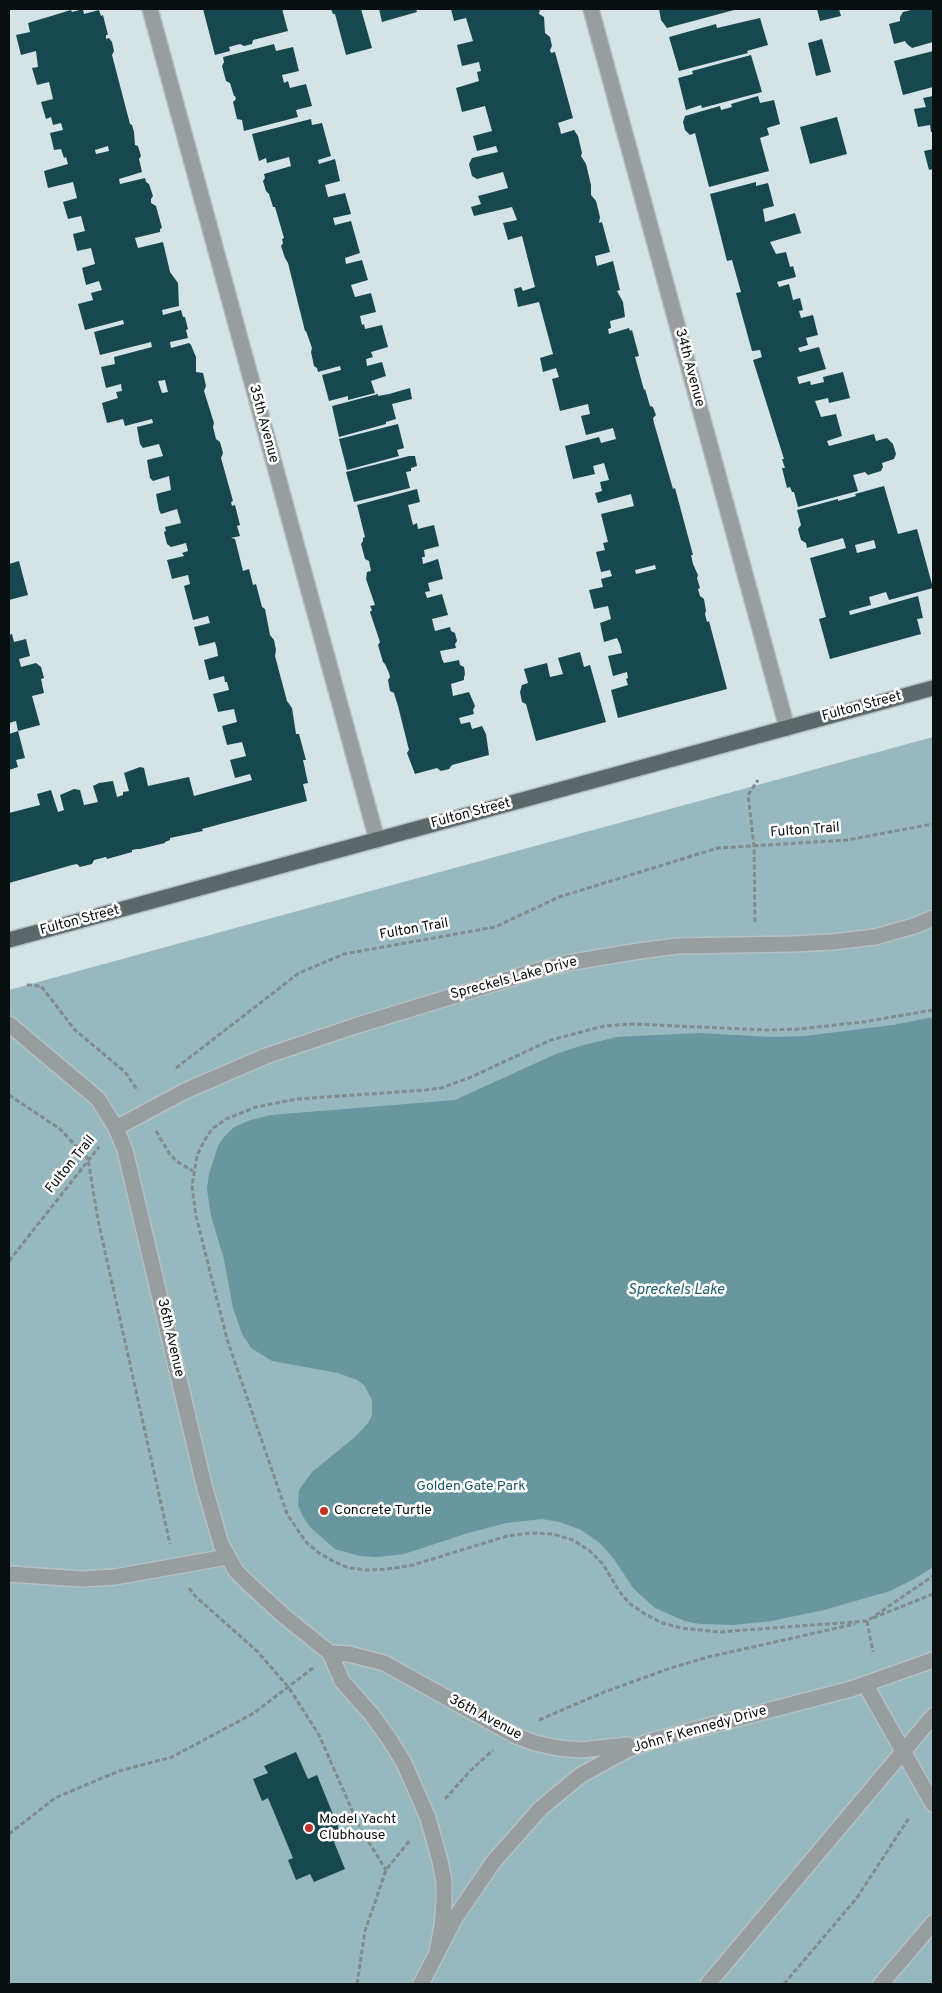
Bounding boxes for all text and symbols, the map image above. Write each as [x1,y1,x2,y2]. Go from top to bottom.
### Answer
street label: 34th Avenue [671,327,707,409]
street label: 35th Avenue [245,383,281,465]
street label: Fulton Street [820,688,904,726]
street label: Fulton Street [429,795,513,833]
street label: Fulton Trail [770,820,840,842]
street label: Fulton Street [38,902,122,940]
street label: Fulton Trail [378,916,450,944]
street label: Spreckels Lake Drive [449,954,579,1004]
street label: Fulton Trail [43,1133,99,1197]
water label: Spreckels Lake [628,1282,724,1300]
street label: 36th Avenue [153,1297,187,1379]
park label: Golden Gate Park [416,1479,526,1495]
place label: Concrete Turtle [334,1503,432,1519]
marker: Concrete Turtle [318,1505,330,1517]
street label: 36th Avenue [446,1692,524,1744]
street label: John F Kennedy Drive [631,1703,769,1757]
place label: Model Yacht Clubhouse [319,1812,396,1844]
marker: Model Yacht Clubhouse [303,1822,315,1834]

